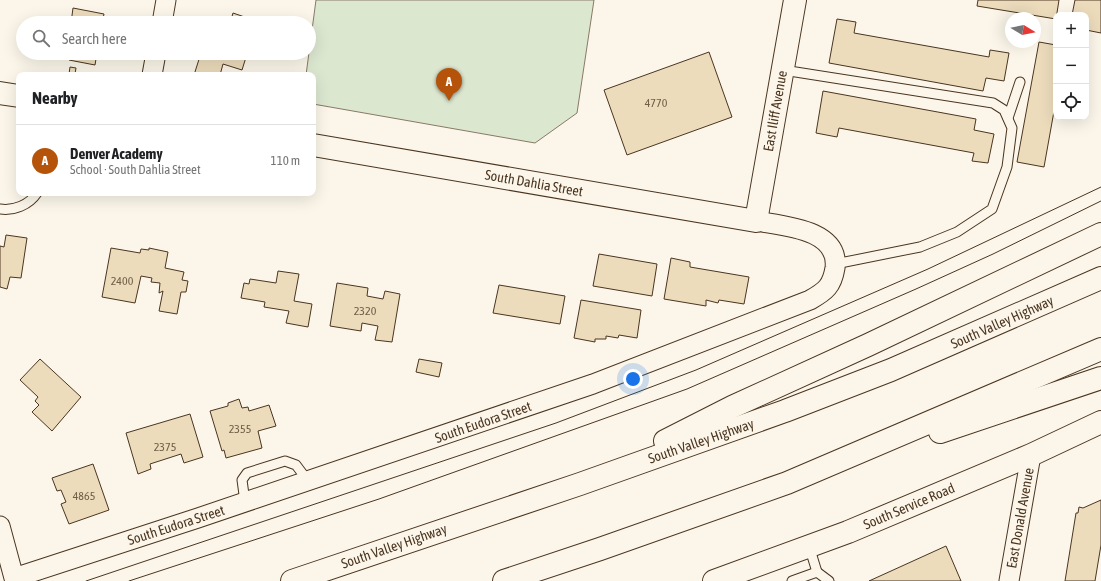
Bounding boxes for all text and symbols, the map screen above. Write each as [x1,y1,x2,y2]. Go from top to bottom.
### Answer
north arrow [1005,12,1041,48]
map controls [1053,12,1089,120]
button: + [1053,12,1089,48]
search box [16,16,316,60]
icon: search [30,27,52,49]
text: Search here [62,30,127,47]
button: − [1053,48,1089,84]
pin: A [436,68,462,101]
street label: East Iliff Avenue [760,69,790,153]
button: locate [1053,84,1089,120]
text: Nearby [32,88,78,108]
house number: 4770 [645,96,668,110]
text: Denver Academy [70,145,163,162]
text: A [42,153,48,168]
text: 110 m [271,153,300,168]
text: School · South Dahlia Street [70,162,201,177]
street label: South Dahlia Street [484,167,584,199]
house number: 2400 [111,274,134,288]
street label: South Valley Highway [948,292,1056,352]
house number: 2320 [354,304,377,318]
your location [623,369,643,389]
street label: South Eudora Street [433,398,533,446]
street label: South Valley Highway [646,415,756,467]
house number: 2355 [229,422,251,436]
house number: 2375 [154,440,176,454]
street label: East Donald Avenue [1003,466,1037,570]
street label: South Service Road [861,480,957,532]
house number: 4865 [73,489,95,503]
street label: South Eudora Street [126,502,226,548]
street label: South Valley Highway [339,520,449,572]

